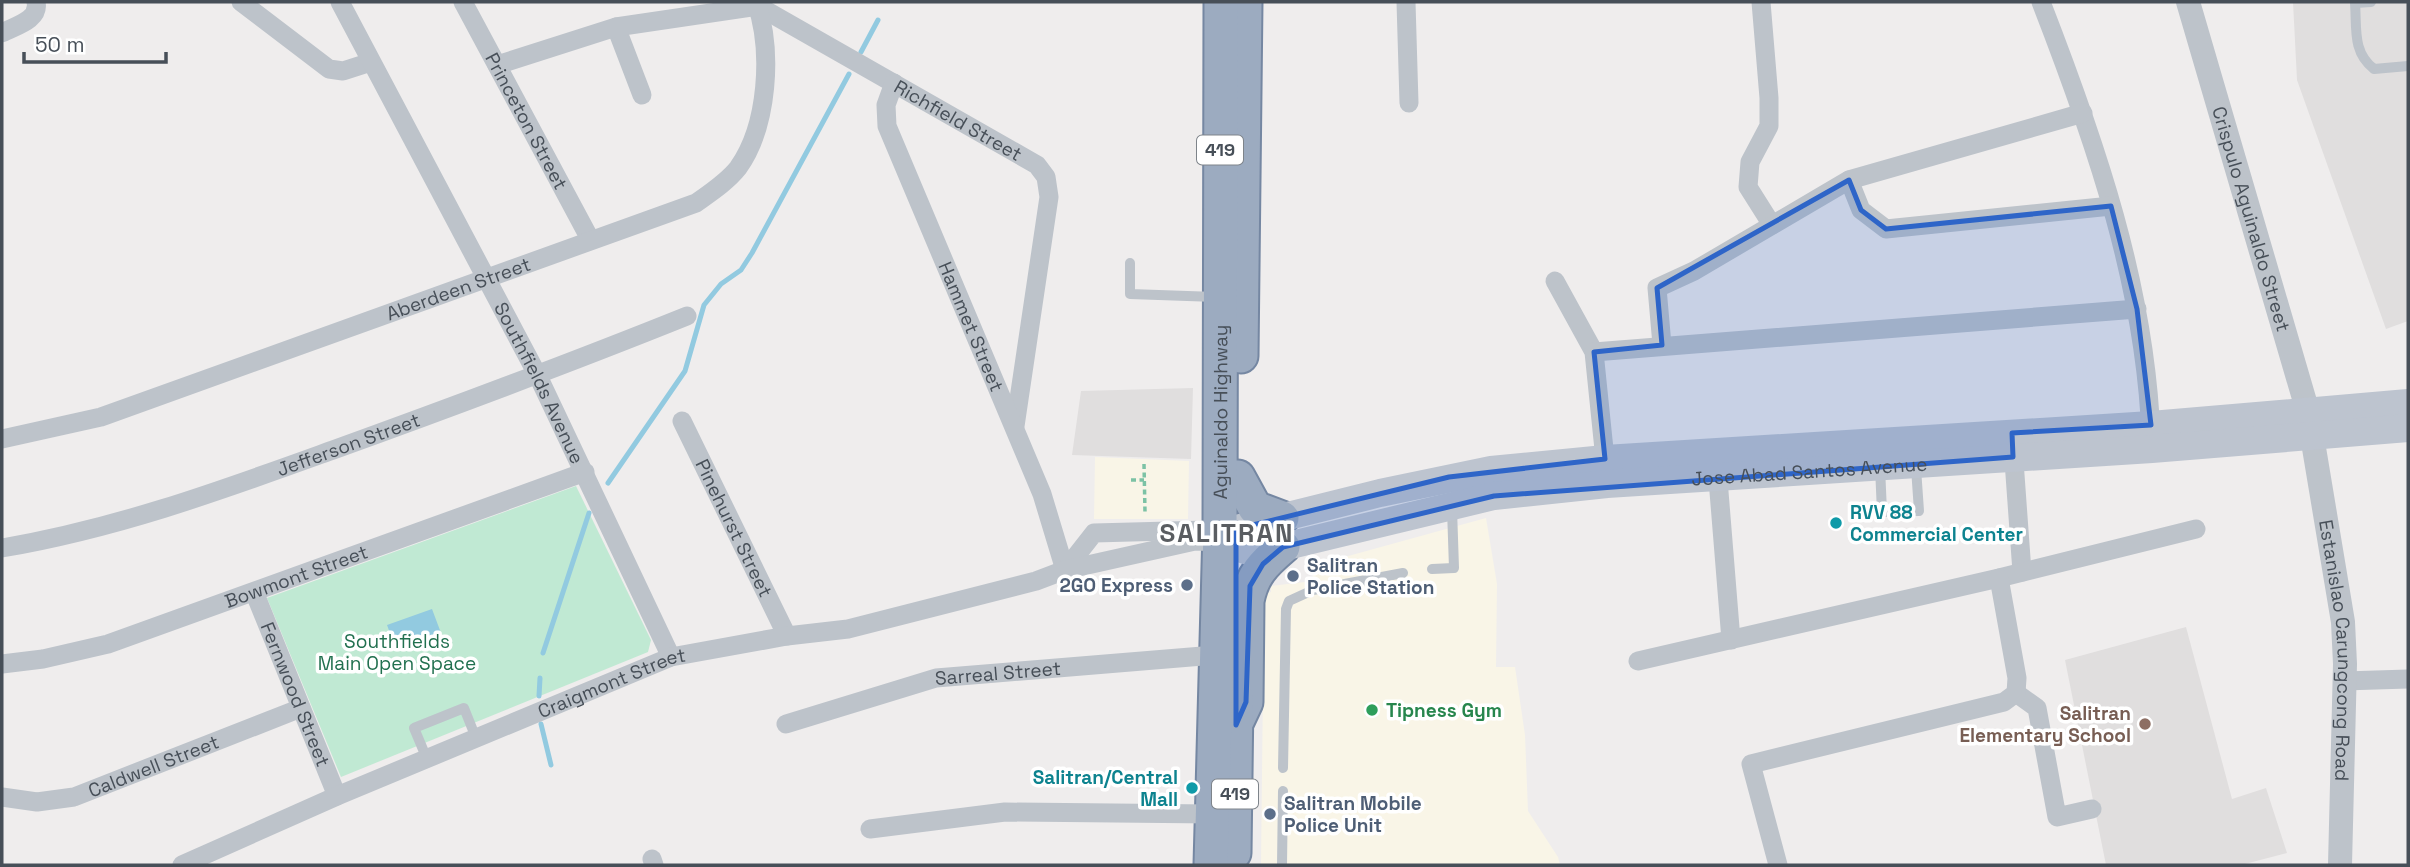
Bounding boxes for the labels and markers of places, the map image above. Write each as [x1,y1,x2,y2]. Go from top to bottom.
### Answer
place label: RVV 88 Commercial Center [1850,500,2023,547]
marker: RVV 88 Commercial Center [1828,515,1844,531]
place label: Salitran Police Station [1307,553,1434,600]
marker: Salitran Police Station [1285,568,1301,584]
place label: 2GO Express [1060,573,1173,598]
marker: 2GO Express [1179,577,1195,593]
place label: Tipness Gym [1386,698,1502,723]
place label: Salitran Elementary School [1959,701,2131,748]
marker: Tipness Gym [1364,702,1380,718]
marker: Salitran Elementary School [2137,716,2153,732]
place label: Salitran/Central Mall [1033,765,1178,812]
marker: Salitran/Central Mall [1184,780,1200,796]
place label: Salitran Mobile Police Unit [1284,791,1422,838]
marker: Salitran Mobile Police Unit [1262,806,1278,822]

